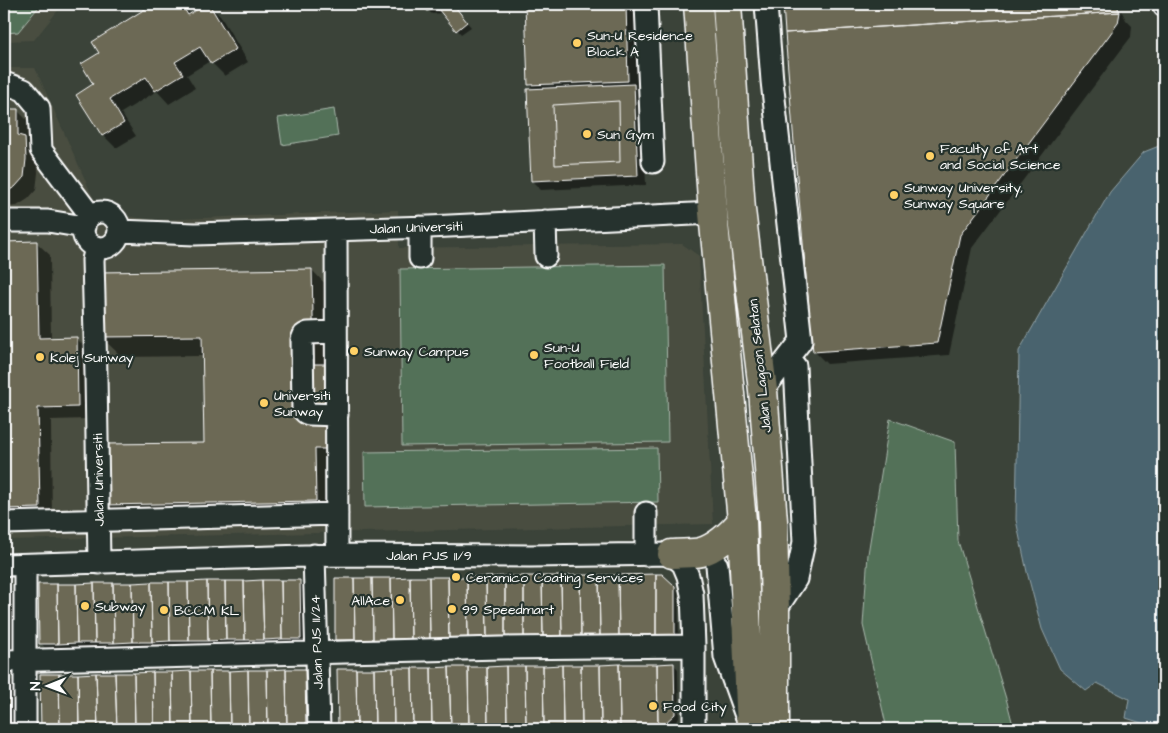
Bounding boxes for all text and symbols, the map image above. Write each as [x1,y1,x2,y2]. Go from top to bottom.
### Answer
place label: Sun-U Residence Block A [587,26,693,62]
marker: Sun-U Residence Block A [571,37,583,49]
place label: Sun Gym [597,125,654,145]
marker: Sun Gym [581,128,593,140]
place label: Faculty of Art and Social Science [940,139,1061,175]
marker: Faculty of Art and Social Science [924,150,936,162]
place label: Sunway University, Sunway Square [904,178,1023,214]
marker: Sunway University, Sunway Square [888,189,900,201]
street label: Jalan Universiti [369,216,463,240]
street label: Jalan Lagoon Selatan [743,298,777,434]
place label: Sun-U Football Field [544,338,629,374]
place label: Sunway Campus [364,342,469,362]
marker: Sunway Campus [348,345,360,357]
place label: Kolej Sunway [50,348,134,368]
marker: Sun-U Football Field [528,349,540,361]
marker: Kolej Sunway [34,351,46,363]
place label: Universiti Sunway [274,386,330,422]
marker: Universiti Sunway [258,397,270,409]
street label: Jalan Universiti [88,433,110,527]
street label: Jalan PJS 11/9 [386,546,472,566]
place label: Ceramico Coating Services [466,568,643,588]
marker: Ceramico Coating Services [450,571,462,583]
place label: AllAce [351,591,390,611]
street label: Jalan PJS 11/24 [305,594,329,690]
marker: AllAce [394,594,406,606]
place label: Subway [95,597,145,617]
marker: Subway [79,600,91,612]
place label: 99 Speedmart [462,600,554,620]
place label: BCCM KL [174,601,239,621]
marker: 99 Speedmart [446,603,458,615]
marker: BCCM KL [158,604,170,616]
north arrow [22,660,72,710]
text: N [26,681,46,691]
place label: Food City [663,697,727,717]
marker: Food City [647,700,659,712]

